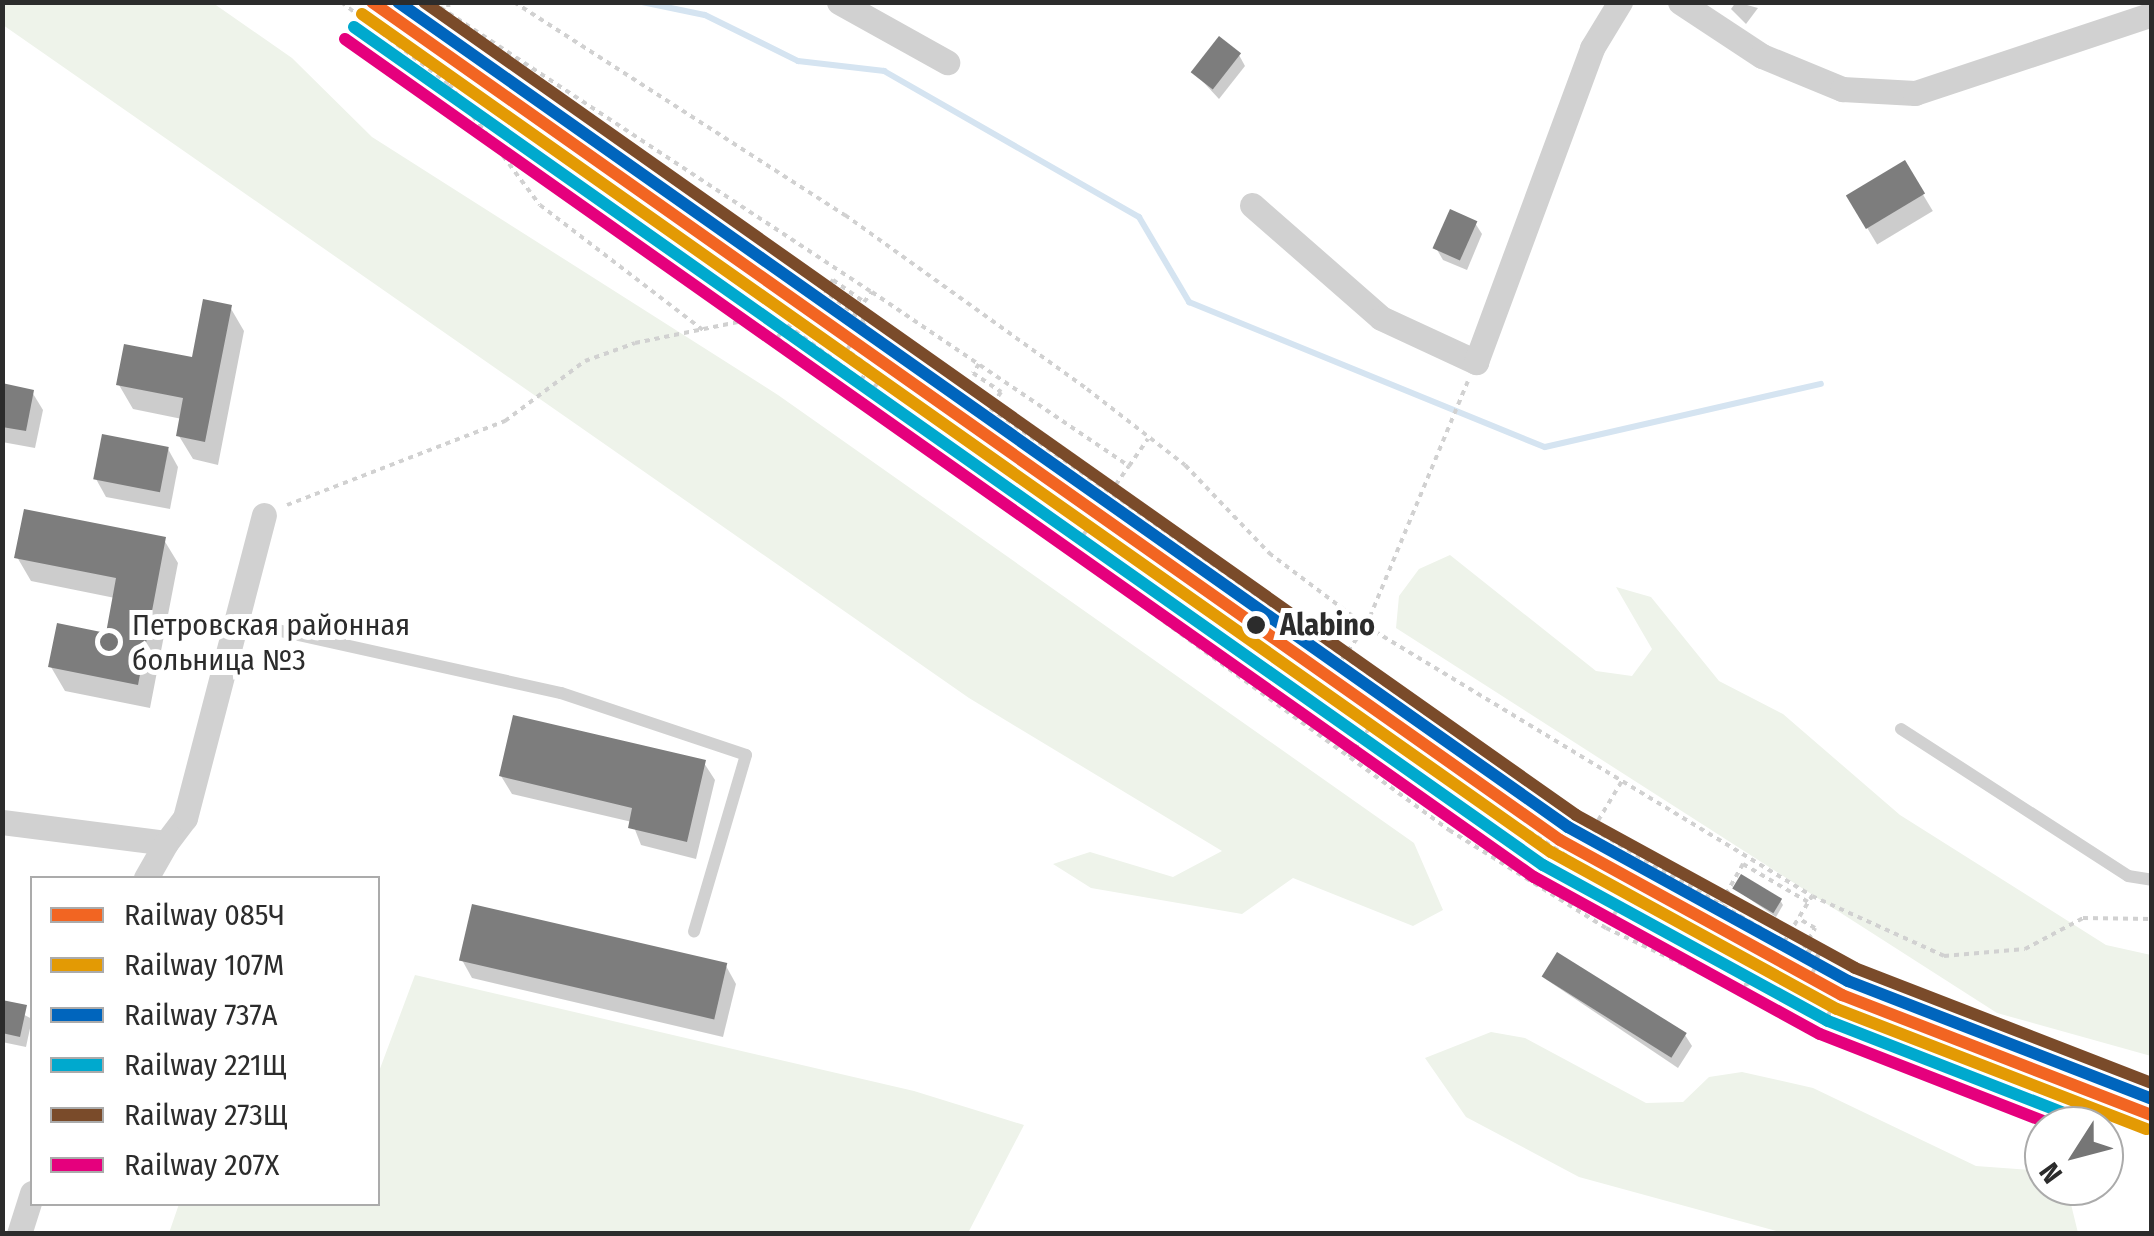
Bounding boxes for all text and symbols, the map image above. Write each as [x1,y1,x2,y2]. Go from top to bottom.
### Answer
place label: Петровская районная больница №3 [132,607,410,678]
place label: Alabino [1280,607,1375,643]
marker: Alabino [1241,610,1271,640]
marker: Петровская районная больница №3 [96,629,122,655]
legend [30,876,380,1206]
text: Railway 085Ч [124,897,285,933]
text: Railway 107М [124,947,284,983]
text: Railway 737А [124,997,277,1033]
text: Railway 221Щ [124,1047,287,1083]
text: Railway 273Щ [124,1097,288,1133]
north arrow [2024,1106,2124,1206]
text: Railway 207Х [124,1147,279,1183]
text: N [2033,1156,2069,1189]

